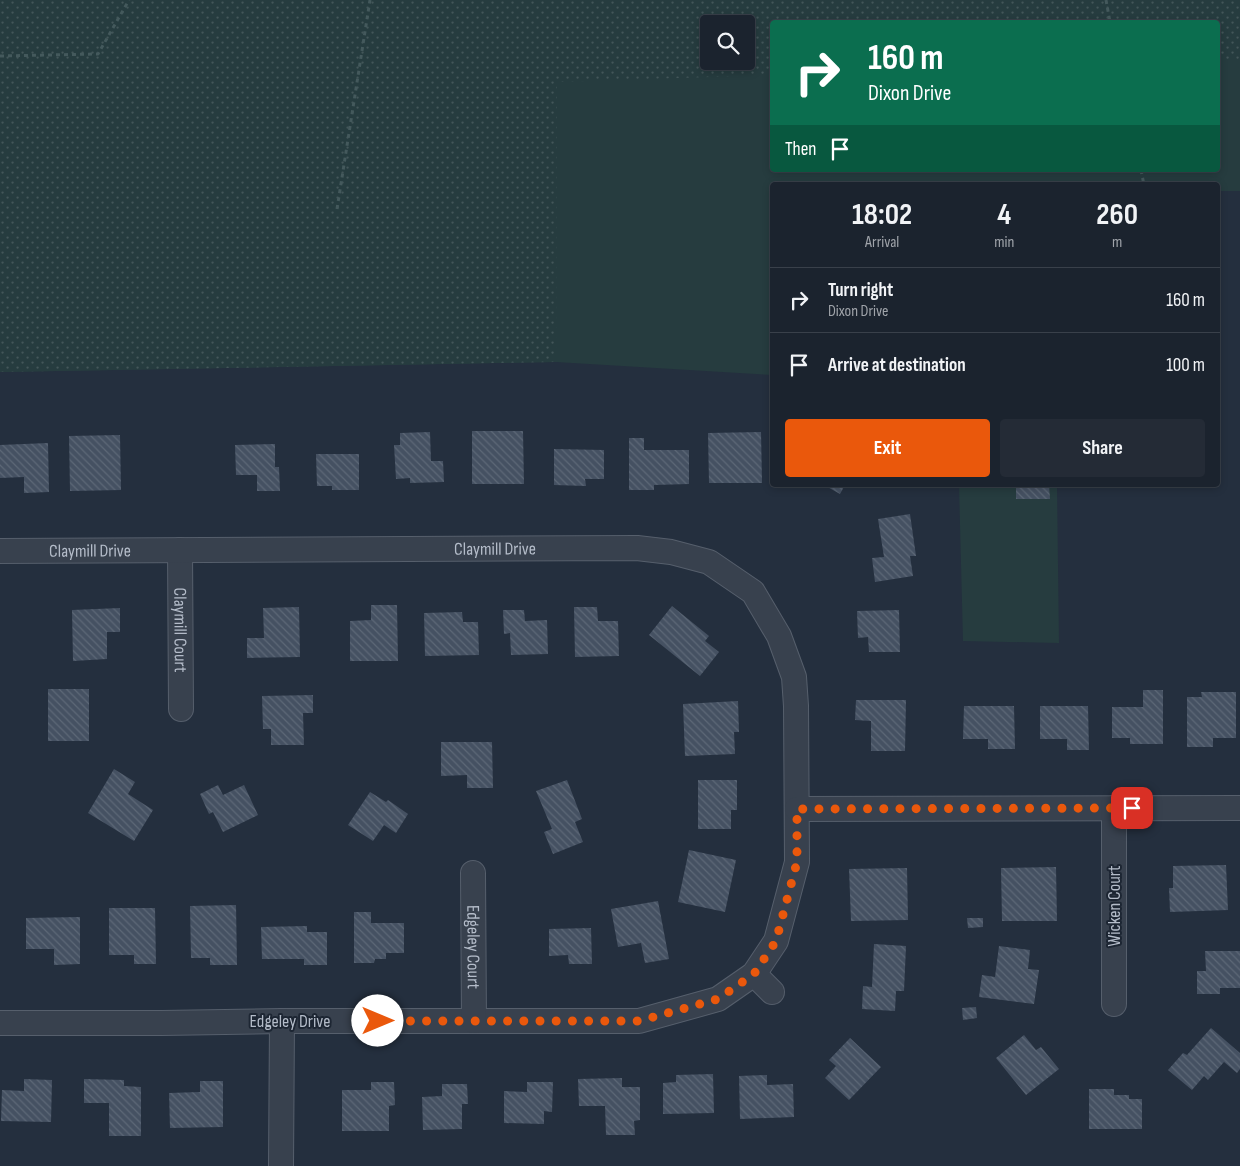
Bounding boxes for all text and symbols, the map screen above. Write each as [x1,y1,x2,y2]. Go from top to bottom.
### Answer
map controls [700,15,755,70]
button: search [700,15,755,70]
text: 160 m [868,37,944,80]
icon: right [785,40,850,105]
text: Dixon Drive [868,80,951,107]
icon: arrive [826,135,854,163]
text: Then [785,138,816,161]
text: 18:02 [852,197,912,233]
text: 4 [997,197,1011,233]
text: 260 [1096,197,1138,233]
text: Arrival [865,233,899,252]
text: min [994,233,1014,252]
text: m [1112,233,1122,252]
text: Turn right [828,279,893,302]
icon: right [785,286,813,314]
text: 160 m [1166,289,1205,312]
text: Dixon Drive [828,302,889,321]
icon: arrive [785,351,813,379]
text: Arrive at destination [828,354,966,377]
text: 100 m [1166,354,1205,377]
button: Exit [785,419,990,477]
button: Share [1000,419,1205,477]
street label: Claymill Drive [454,538,536,559]
street label: Claymill Drive [49,540,131,561]
street label: Claymill Court [170,588,191,673]
pin [1111,787,1153,829]
icon: arrive [1118,794,1146,822]
street label: Wicken Court [1104,865,1125,947]
street label: Edgeley Court [463,905,484,990]
position arrow [351,994,403,1046]
street label: Edgeley Drive [250,1011,330,1032]

